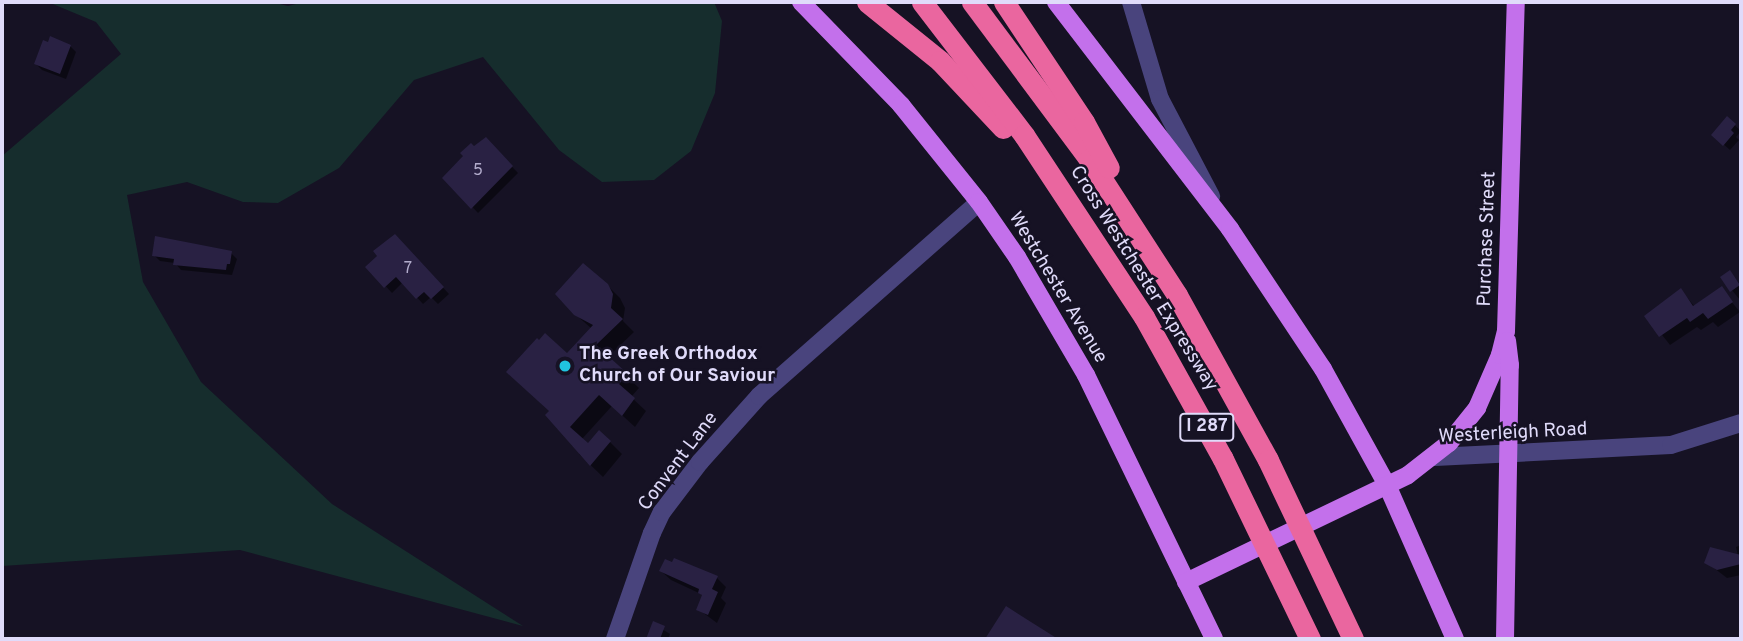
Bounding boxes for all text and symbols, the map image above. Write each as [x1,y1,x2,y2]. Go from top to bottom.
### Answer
house number: 5 [473,161,483,181]
street label: Cross Westchester Expressway [1064,162,1222,396]
street label: Purchase Street [1474,171,1502,307]
street label: Westchester Avenue [1003,208,1111,368]
house number: 7 [404,259,412,279]
place label: The Greek Orthodox Church of Our Saviour [579,344,775,388]
marker: The Greek Orthodox Church of Our Saviour [557,358,573,374]
street label: Convent Lane [634,408,724,516]
road number: I 287 [1179,412,1235,442]
street label: Westerleigh Road [1438,419,1588,449]

